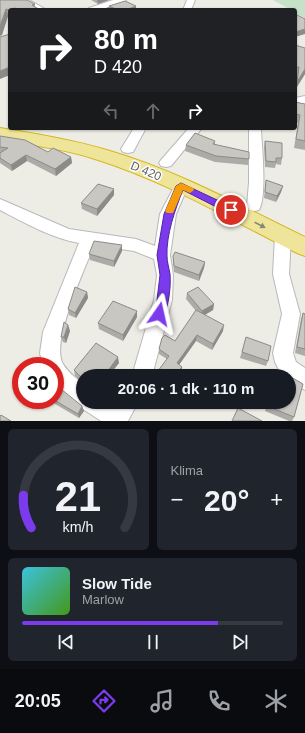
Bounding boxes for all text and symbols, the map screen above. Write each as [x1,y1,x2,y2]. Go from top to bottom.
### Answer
icon: right [28,24,80,76]
text: 80 m [94,24,158,55]
text: D 420 [94,57,142,77]
icon: left [100,100,122,122]
icon: ahead [142,100,164,122]
icon: right [184,100,206,122]
street label: D 420 [129,158,164,184]
pin [214,193,248,227]
icon: arrive [220,199,242,221]
one-way arrow [254,221,265,228]
position arrow [138,293,180,335]
speed limit sign: 30 [12,357,64,409]
text: 20:06 · 1 dk · 110 m [118,380,254,397]
text: Klima [171,463,203,478]
text: 21 [55,472,101,519]
text: 20° [204,484,249,517]
text: − [171,487,183,512]
text: + [270,487,283,512]
text: km/h [63,518,94,534]
text: Slow Tide [82,575,152,592]
text: Marlow [82,592,124,607]
icon: previous [55,631,77,653]
icon: pause [142,631,164,653]
icon: next [229,631,251,653]
icon: directions [90,687,118,715]
icon: music [148,687,176,715]
icon: phone [205,687,233,715]
icon: climate [262,687,290,715]
text: 20:05 [15,691,61,711]

